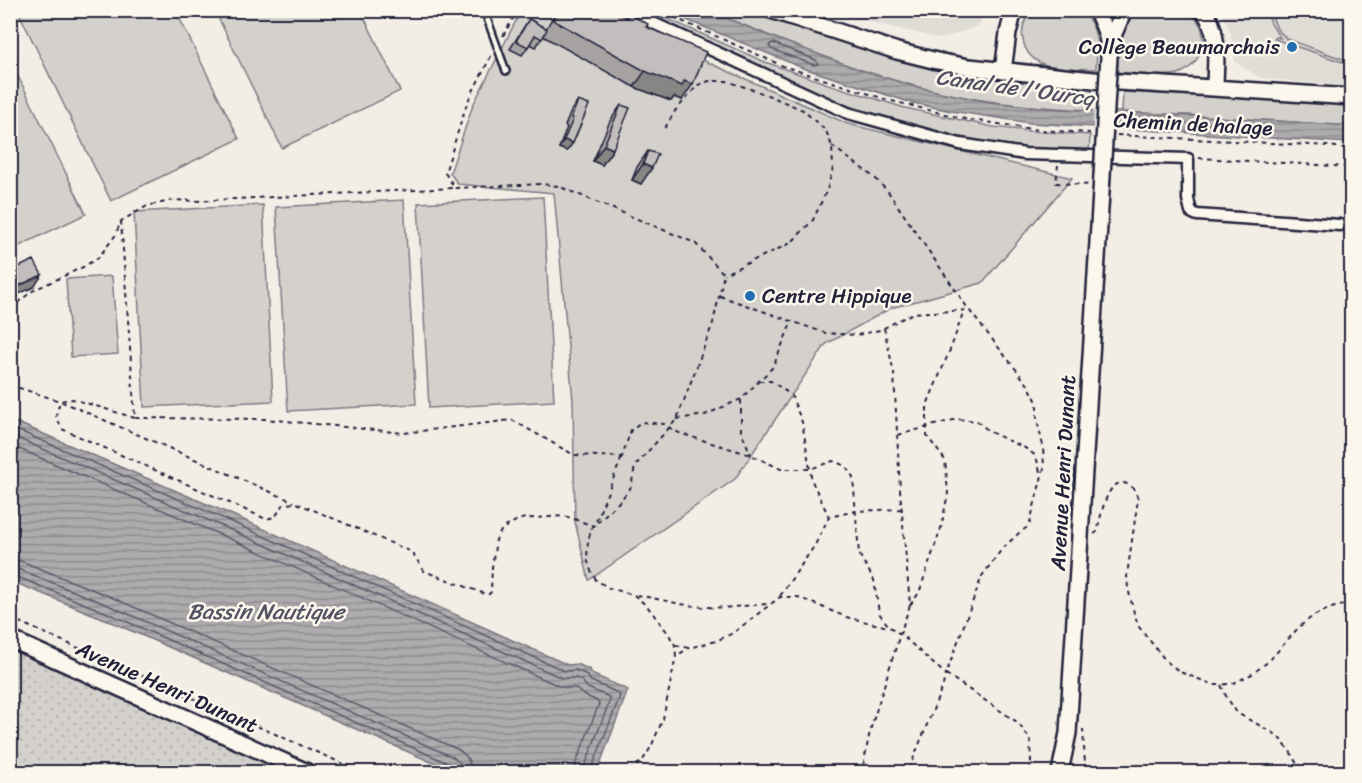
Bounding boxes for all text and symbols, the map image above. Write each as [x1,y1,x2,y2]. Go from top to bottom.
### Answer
place label: Collège Beaumarchais [1079,28,1280,66]
marker: Collège Beaumarchais [1285,40,1299,54]
water label: Canal de l'Ourcq [934,57,1099,118]
street label: Chemin de halage [1113,101,1273,147]
place label: Centre Hippique [762,277,912,315]
marker: Centre Hippique [743,289,757,303]
street label: Avenue Henri Dunant [1039,374,1087,573]
water label: Bassin Nautique [188,592,347,631]
street label: Avenue Henri Dunant [69,629,264,744]

